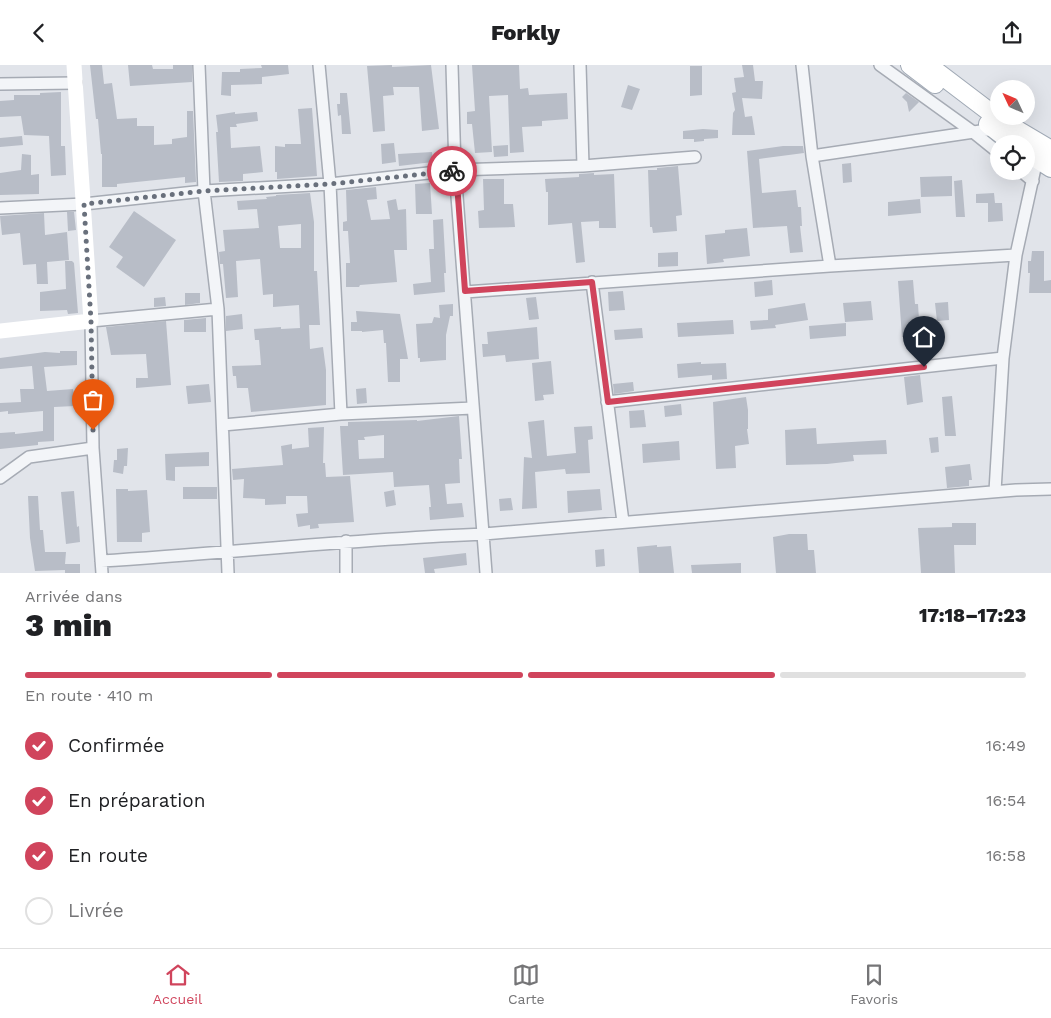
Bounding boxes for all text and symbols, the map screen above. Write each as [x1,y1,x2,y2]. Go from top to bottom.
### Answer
icon: back [25,19,53,47]
icon: share [998,19,1026,47]
text: Forkly [491,20,560,45]
north arrow [990,80,1035,125]
map controls [990,80,1035,180]
button: locate [990,135,1035,180]
courier [427,146,477,196]
icon: bike [438,157,466,185]
pin [903,316,945,367]
icon: home [910,323,938,351]
pin [72,379,114,430]
icon: bag [79,386,107,414]
text: Arrivée dans [25,587,123,606]
text: 17:18–17:23 [919,604,1026,627]
text: 3 min [25,606,112,644]
text: En route · 410 m [25,686,153,705]
icon: check [25,732,53,760]
text: Confirmée [68,734,164,757]
text: 16:49 [986,736,1026,755]
icon: check [25,787,53,815]
text: En préparation [68,789,205,812]
text: 16:54 [986,791,1026,810]
icon: check [25,842,53,870]
text: En route [68,844,148,867]
text: 16:58 [986,846,1026,865]
text: Livrée [68,899,124,922]
tab: Accueil [153,961,202,1007]
tab: Carte [508,961,545,1007]
tab: Favoris [850,961,898,1007]

